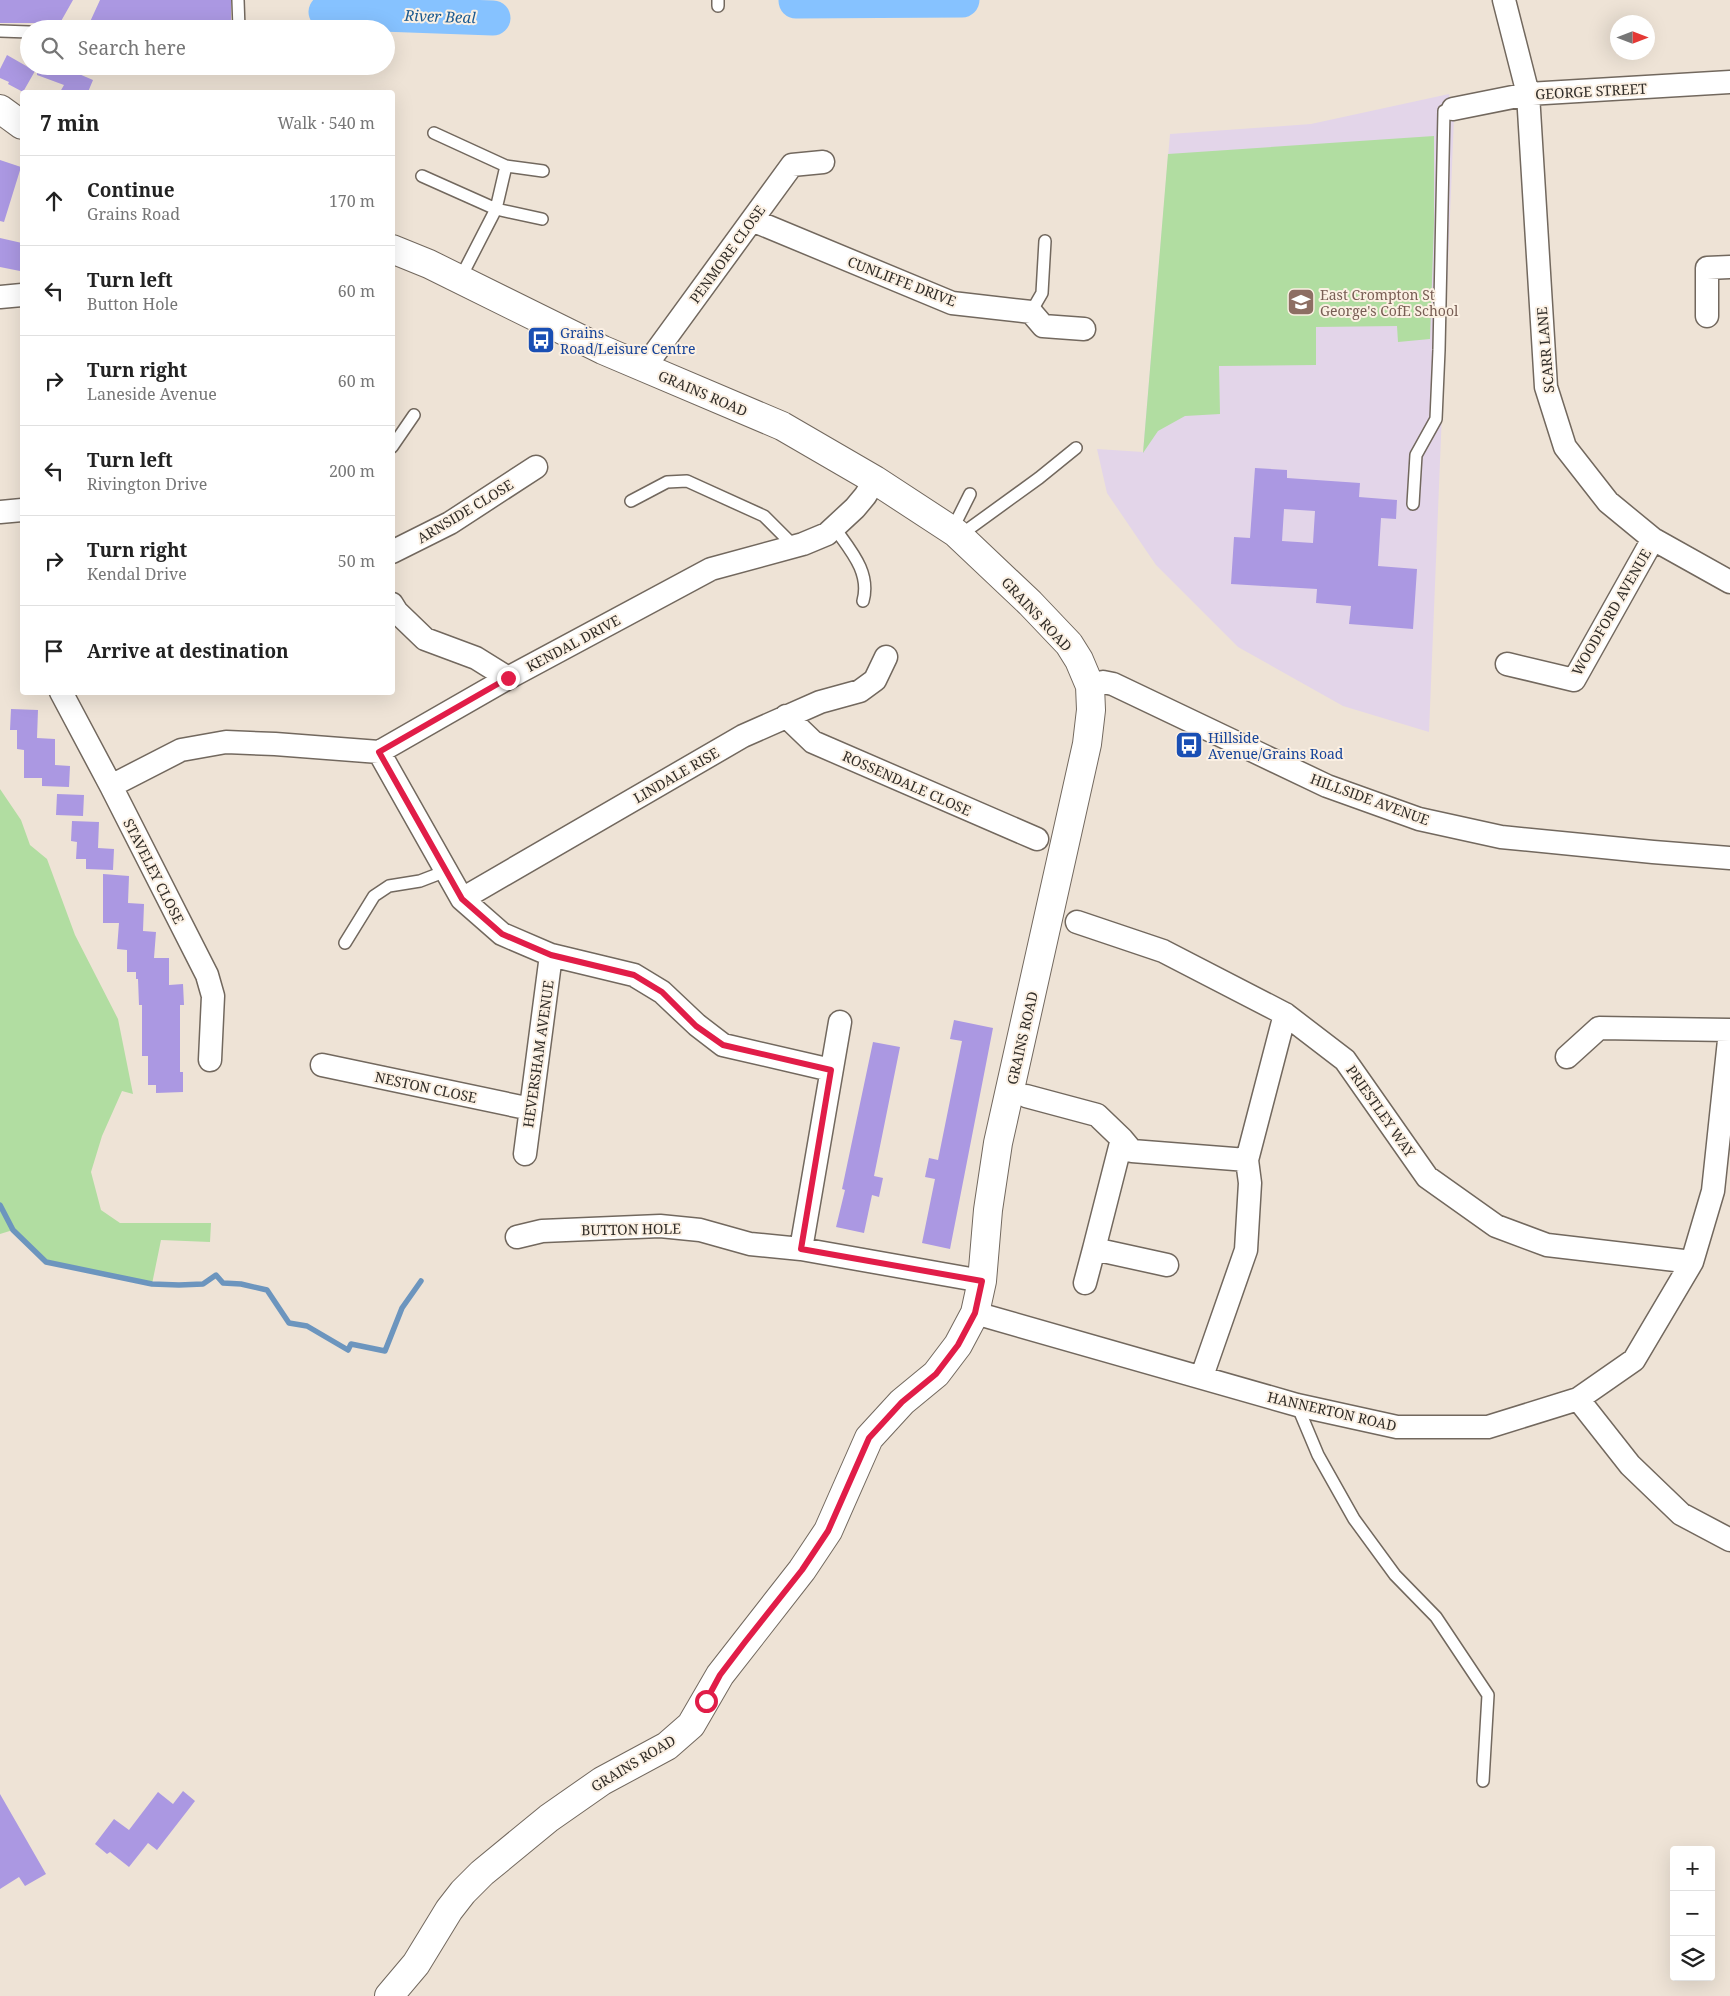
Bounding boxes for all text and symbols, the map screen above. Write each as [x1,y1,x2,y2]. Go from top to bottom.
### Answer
water label: River Beal [403,5,476,27]
north arrow [1610,15,1655,60]
search box [20,20,395,75]
icon: search [38,34,66,62]
text: Search here [78,35,186,61]
street label: GEORGE STREET [1535,79,1648,103]
text: 7 min [40,109,99,137]
text: Walk · 540 m [278,112,375,134]
text: Continue [87,177,175,203]
icon: ahead [40,187,68,215]
text: 170 m [329,190,375,212]
street label: PENMORE CLOSE [685,201,769,307]
text: Grains Road [87,203,180,225]
street label: CUNLIFFE DRIVE [845,252,959,311]
text: Turn left [87,267,173,293]
icon: left [40,277,68,305]
text: 60 m [338,280,375,302]
place label: East Crompton St George's CofE School [1320,285,1459,320]
school or university icon: East Crompton St George's CofE School [1286,287,1316,317]
text: Button Hole [87,293,178,315]
street label: SCARR LANE [1532,306,1558,394]
place label: Grains Road/Leisure Centre [560,323,696,358]
bus stop icon: Grains Road/Leisure Centre [526,325,556,355]
text: Turn right [87,357,187,383]
street label: GRAINS ROAD [655,366,751,420]
icon: right [40,367,68,395]
text: 60 m [338,370,375,392]
text: Laneside Avenue [87,383,217,405]
text: Turn left [87,447,173,473]
icon: left [40,457,68,485]
text: 200 m [329,460,375,482]
text: Rivington Drive [87,473,207,495]
street label: ARNSIDE CLOSE [413,475,517,547]
text: Turn right [87,537,187,563]
street label: WOODFORD AVENUE [1567,545,1655,679]
icon: right [40,547,68,575]
text: 50 m [338,550,375,572]
text: Kendal Drive [87,563,187,585]
street label: GRAINS ROAD [998,573,1076,655]
street label: KENDAL DRIVE [523,610,624,676]
icon: arrive [40,637,68,665]
text: Arrive at destination [87,638,289,664]
route end [497,667,520,690]
place label: Hillside Avenue/Grains Road [1208,728,1344,763]
bus stop icon: Hillside Avenue/Grains Road [1174,730,1204,760]
street label: LINDALE RISE [630,743,723,807]
street label: ROSSENDALE CLOSE [840,746,975,820]
street label: HILLSIDE AVENUE [1308,769,1432,829]
street label: STAVELEY CLOSE [119,815,189,927]
street label: HEVERSHAM AVENUE [518,979,558,1129]
street label: GRAINS ROAD [1002,989,1042,1087]
street label: PRIESTLEY WAY [1342,1061,1420,1161]
street label: NESTON CLOSE [373,1067,479,1107]
street label: BUTTON HOLE [581,1219,681,1239]
street label: HANNERTON ROAD [1266,1387,1398,1435]
route start [695,1690,718,1713]
street label: GRAINS ROAD [587,1730,679,1796]
map controls [1670,1846,1715,1981]
button: + [1670,1846,1715,1891]
button: − [1670,1891,1715,1936]
button: layers [1670,1936,1715,1981]

